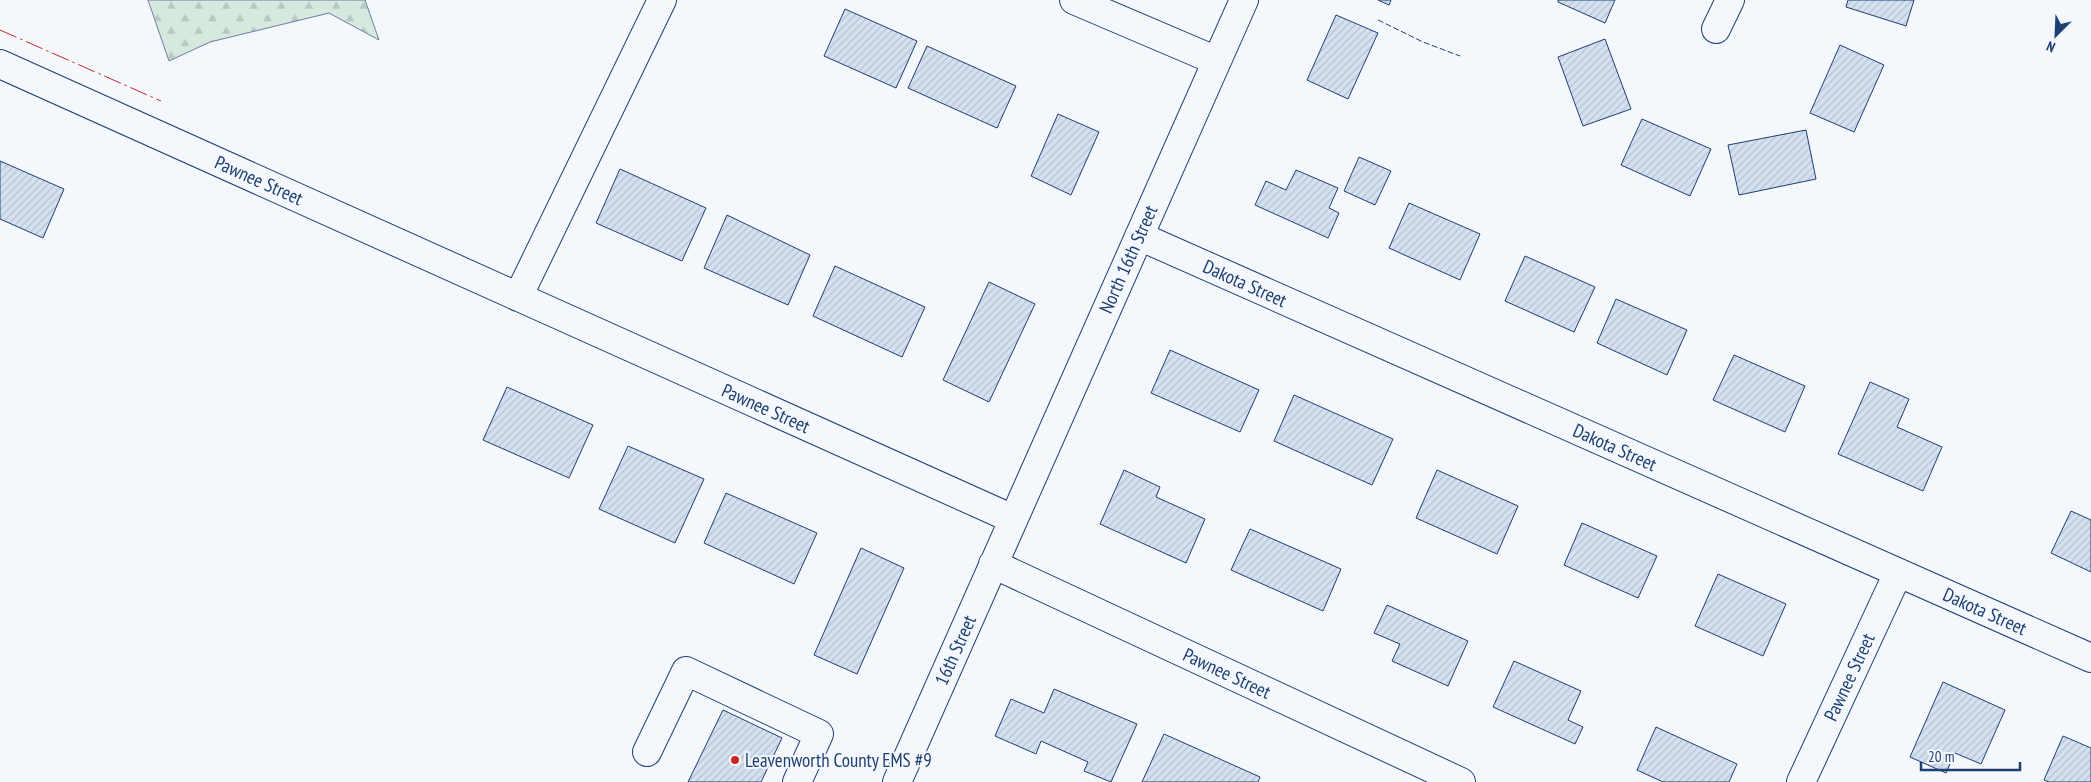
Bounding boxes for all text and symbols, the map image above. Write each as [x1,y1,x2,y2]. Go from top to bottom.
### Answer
north arrow [2031,10,2081,60]
text: N [2044,37,2058,57]
street label: Pawnee Street [211,150,308,210]
street label: North 16th Street [1093,201,1163,317]
street label: Dakota Street [1199,254,1291,312]
street label: Pawnee Street [718,378,815,438]
street label: Dakota Street [1569,418,1661,476]
street label: Dakota Street [1939,582,2031,640]
street label: 16th Street [929,611,981,689]
street label: Pawnee Street [1818,629,1880,725]
street label: Pawnee Street [1179,642,1275,704]
scale bar [1921,740,2020,772]
text: 20 m [1928,747,1954,766]
place label: Leavenworth County EMS #9 [745,748,932,772]
marker: Leavenworth County EMS #9 [729,754,741,766]

